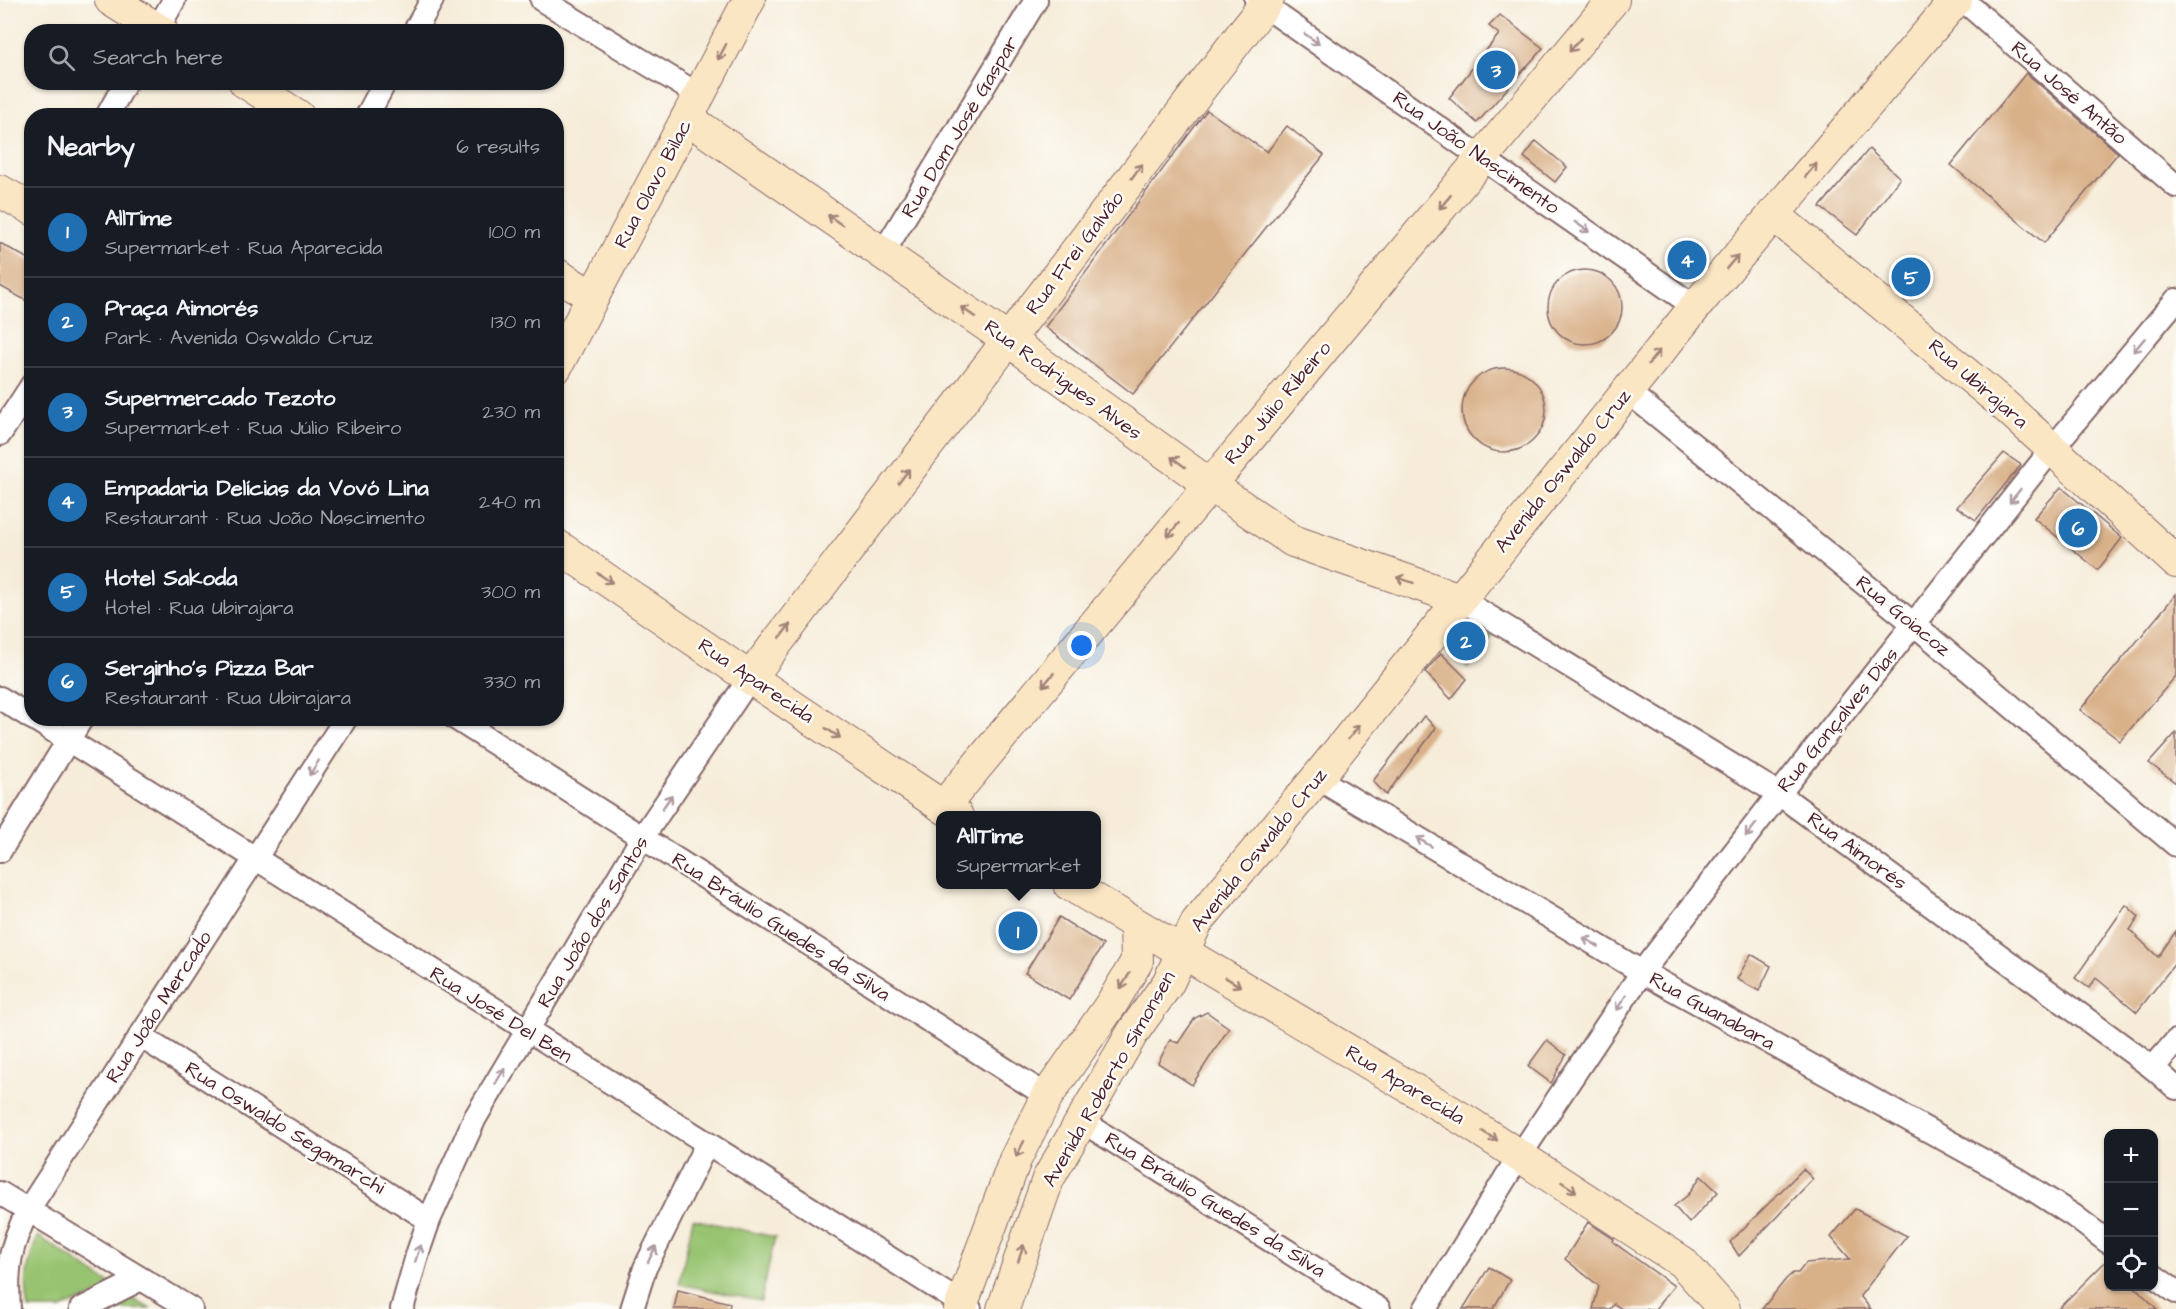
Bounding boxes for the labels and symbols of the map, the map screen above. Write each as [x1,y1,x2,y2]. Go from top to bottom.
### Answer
street label: Rua Dom José Gaspar [895,31,1025,223]
one-way arrow [1304,33,1320,45]
street label: Rua José Antão [2005,35,2133,151]
one-way arrow [1568,37,1582,52]
one-way arrow [716,43,728,60]
pin: 3 [1476,48,1516,92]
street label: Rua João Nascimento [1387,85,1565,221]
street label: Rua Olavo Bilac [607,114,699,253]
one-way arrow [1804,163,1818,178]
one-way arrow [1131,164,1144,180]
street label: Rua Frei Galvão [1019,185,1131,321]
one-way arrow [1438,194,1452,209]
one-way arrow [828,214,844,226]
one-way arrow [1573,221,1589,233]
pin: 4 [1668,238,1706,282]
one-way arrow [1726,254,1739,270]
pin: 5 [1892,254,1930,300]
one-way arrow [960,306,977,318]
street label: Rua Rodrigues Alves [978,313,1148,448]
street label: Rua Ubirajara [1922,333,2034,435]
street label: Rua Júlio Ribeiro [1218,335,1338,471]
one-way arrow [2132,337,2145,353]
one-way arrow [1648,349,1661,365]
street label: Avenida Oswaldo Cruz [1488,383,1638,559]
one-way arrow [1170,456,1186,468]
one-way arrow [897,469,910,485]
one-way arrow [2009,488,2022,504]
pin: 6 [2058,506,2098,550]
one-way arrow [1166,522,1180,537]
street label: Rua Goiacoz [1850,569,1956,663]
one-way arrow [596,572,612,584]
one-way arrow [1396,573,1415,584]
pin: 2 [1446,618,1486,664]
one-way arrow [779,623,792,639]
your location [1067,631,1096,660]
street label: Rua Aparecida [692,632,820,730]
street label: Rua Gonçalves Dias [1771,642,1905,798]
one-way arrow [1042,672,1055,688]
one-way arrow [1347,725,1360,741]
one-way arrow [825,727,842,740]
one-way arrow [308,759,320,775]
street label: Avenida Oswaldo Cruz [1184,762,1334,938]
one-way arrow [661,794,673,811]
street label: Rua Aimorés [1801,805,1913,897]
one-way arrow [1745,822,1758,838]
street label: Rua João dos Santos [531,831,655,1013]
one-way arrow [1416,836,1433,848]
street label: Rua Bráulio Guedes da Silva [666,846,896,1008]
pin: 1 [998,908,1038,954]
street label: Rua João Mercado [99,925,219,1089]
one-way arrow [1583,936,1600,948]
street label: Rua José Del Ben [424,960,578,1070]
street label: Rua Guanabara [1644,965,1780,1057]
street label: Avenida Roberto Simonsen [1036,966,1182,1192]
one-way arrow [1119,972,1131,989]
one-way arrow [1224,977,1241,989]
one-way arrow [1615,994,1627,1011]
street label: Rua Aparecida [1340,1038,1470,1132]
street label: Rua Oswaldo Segamarchi [179,1055,391,1202]
one-way arrow [494,1068,506,1085]
street label: Rua Bráulio Guedes da Silva [1099,1125,1331,1285]
one-way arrow [1481,1131,1498,1143]
one-way arrow [1014,1139,1025,1157]
one-way arrow [1560,1182,1577,1194]
one-way arrow [413,1244,424,1263]
one-way arrow [1016,1244,1027,1263]
one-way arrow [646,1246,658,1264]

